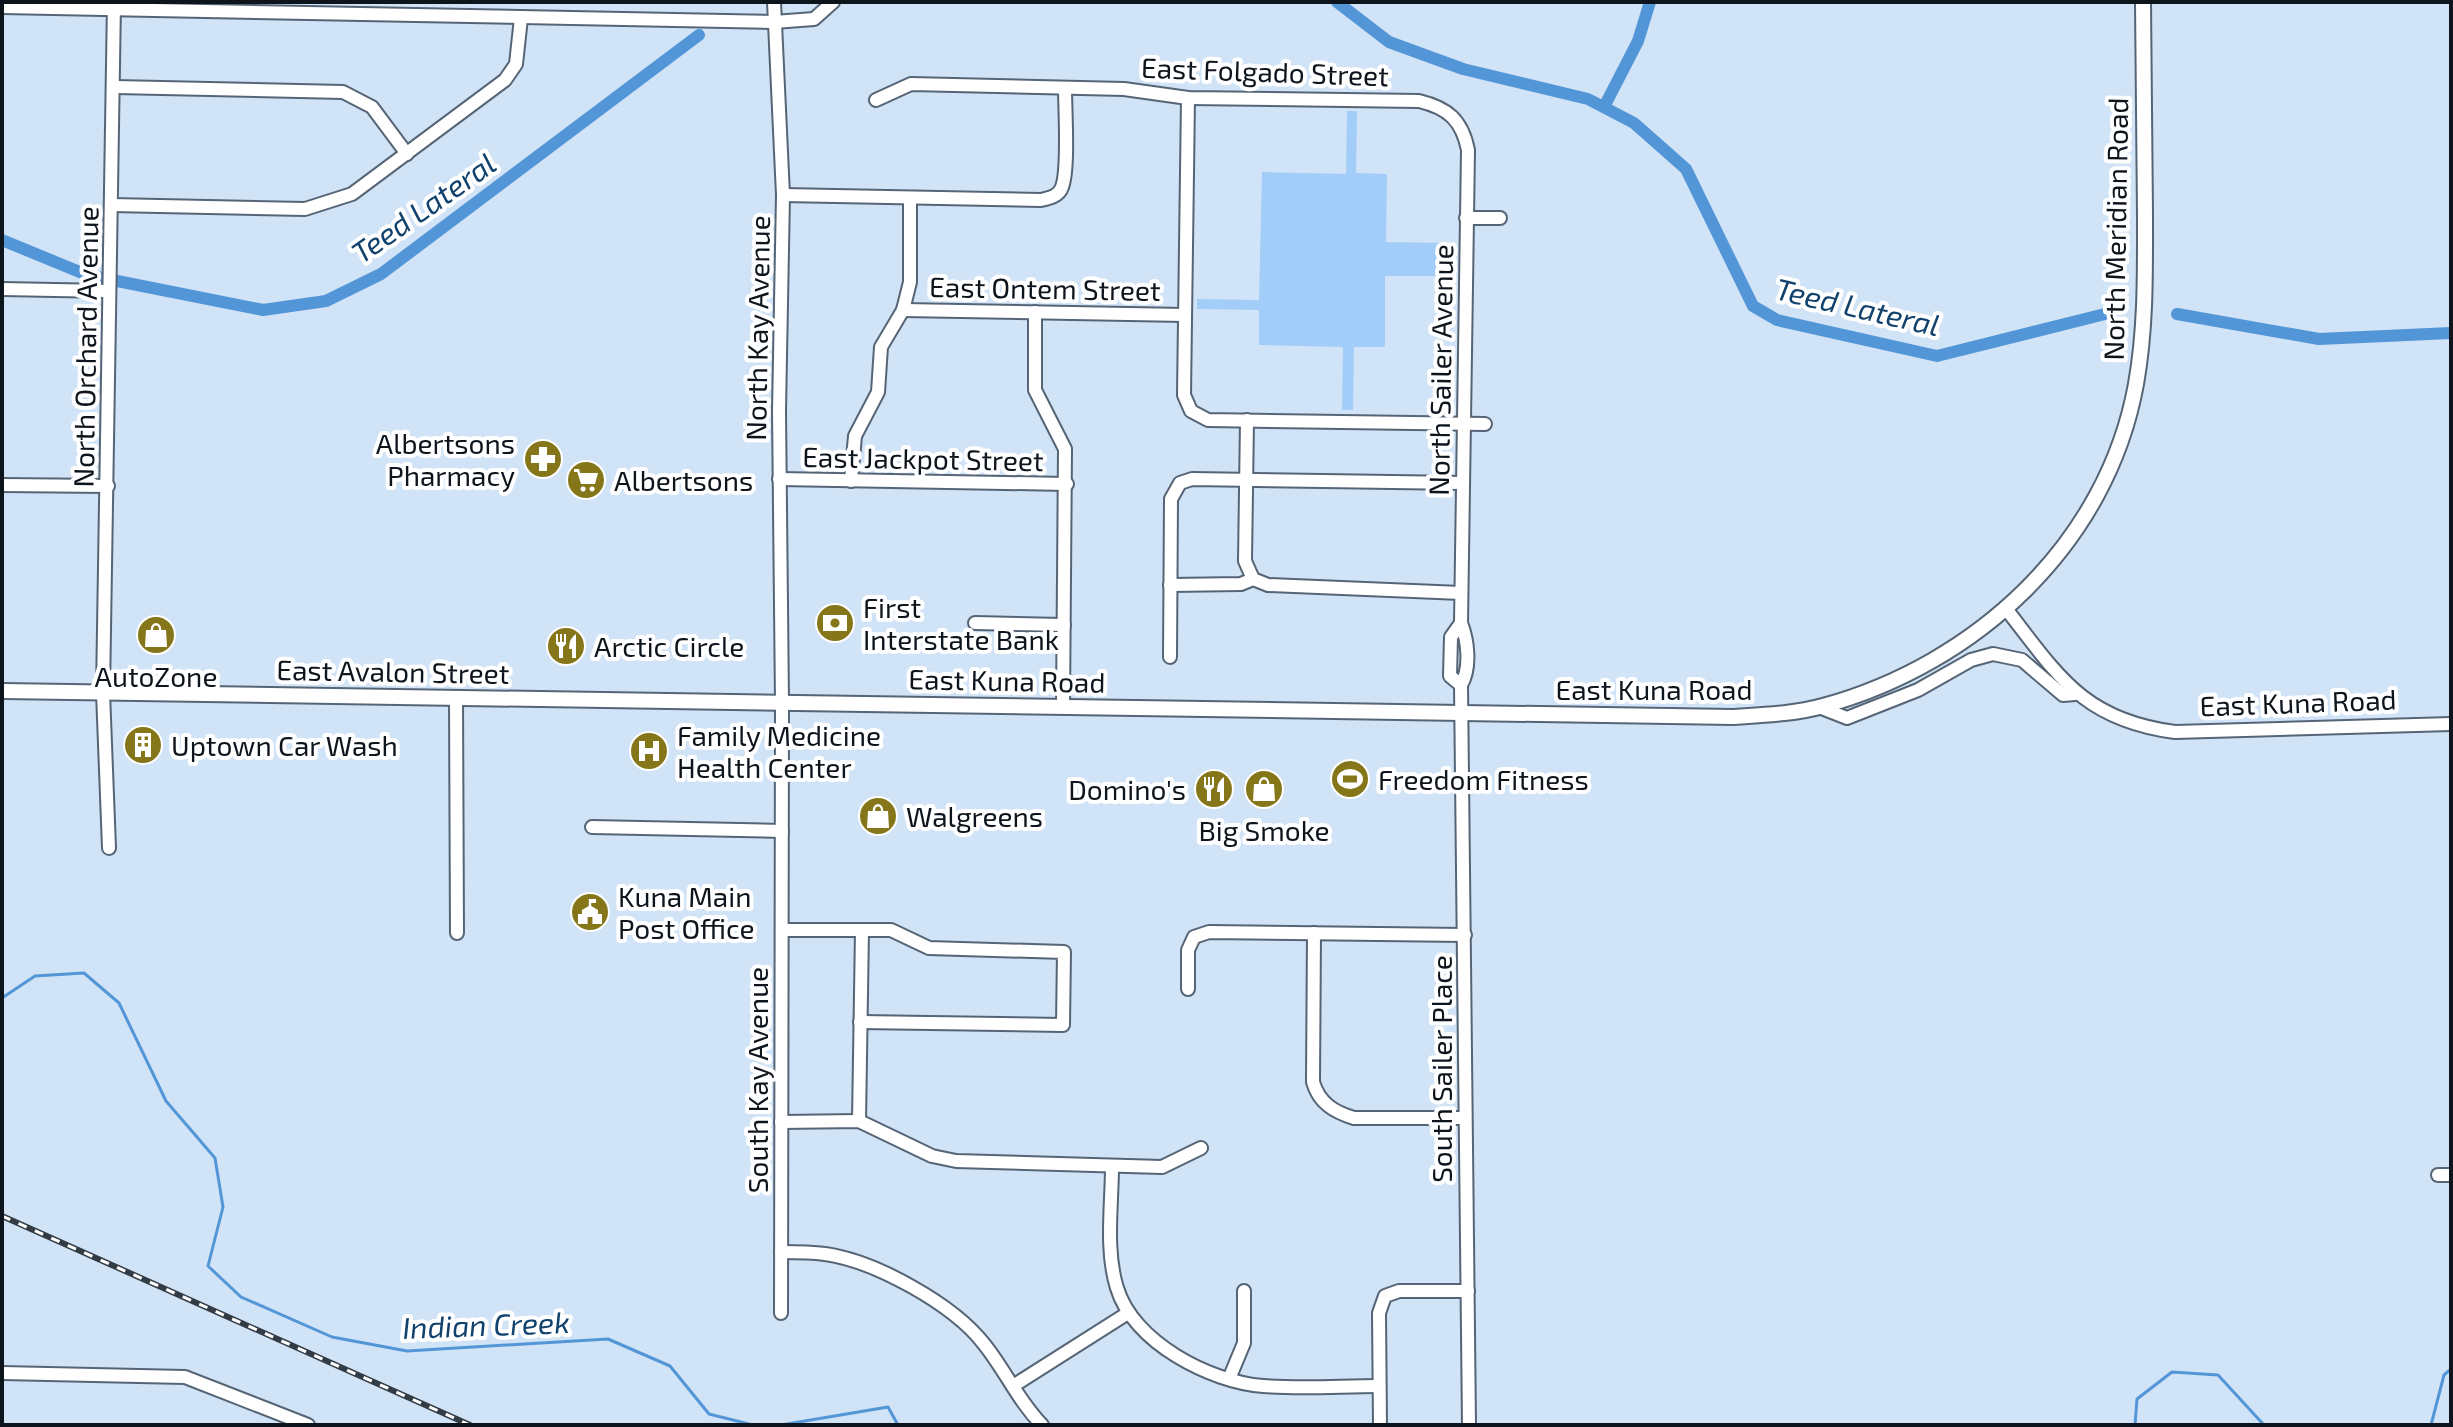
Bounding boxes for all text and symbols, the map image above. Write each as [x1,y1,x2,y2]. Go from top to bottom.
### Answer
street label: East Folgado Street [1141,50,1389,92]
street label: North Meridian Road [2096,97,2134,361]
water label: Teed Lateral [344,144,502,270]
street label: North Orchard Avenue [66,206,104,488]
street label: North Kay Avenue [738,215,776,441]
street label: North Sailer Avenue [1421,244,1459,496]
street label: East Ontem Street [929,269,1161,307]
water label: Teed Lateral [1772,270,1944,342]
place label: Albertsons Pharmacy [376,426,515,492]
pharmacy icon: Albertsons Pharmacy [522,438,564,480]
street label: East Jackpot Street [802,439,1044,477]
supermarket icon: Albertsons [565,459,607,501]
place label: Albertsons [614,463,753,497]
place label: First Interstate Bank [863,590,1059,656]
bank icon: First Interstate Bank [814,602,856,644]
shop icon: AutoZone [135,614,177,656]
restaurant icon: Arctic Circle [545,625,587,667]
place label: Arctic Circle [594,629,744,663]
street label: East Avalon Street [276,652,510,690]
place label: AutoZone [95,659,217,693]
street label: East Kuna Road [908,661,1106,699]
street label: East Kuna Road [1556,672,1752,706]
street label: East Kuna Road [2199,682,2397,722]
place label: Family Medicine Health Center [677,718,881,784]
building icon: Uptown Car Wash [122,724,164,766]
place label: Uptown Car Wash [171,728,398,762]
hospital icon: Family Medicine Health Center [628,730,670,772]
sports icon: Freedom Fitness [1329,758,1371,800]
place label: Freedom Fitness [1378,762,1589,796]
restaurant icon: Domino's [1193,768,1235,810]
shop icon: Big Smoke [1243,768,1285,810]
place label: Domino's [1068,772,1186,806]
shop icon: Walgreens [857,795,899,837]
place label: Walgreens [906,799,1043,833]
place label: Big Smoke [1198,813,1330,847]
place label: Kuna Main Post Office [618,879,755,945]
public building icon: Kuna Main Post Office [569,891,611,933]
street label: South Sailer Place [1424,955,1458,1183]
street label: South Kay Avenue [740,967,774,1193]
water label: Indian Creek [402,1303,570,1345]

